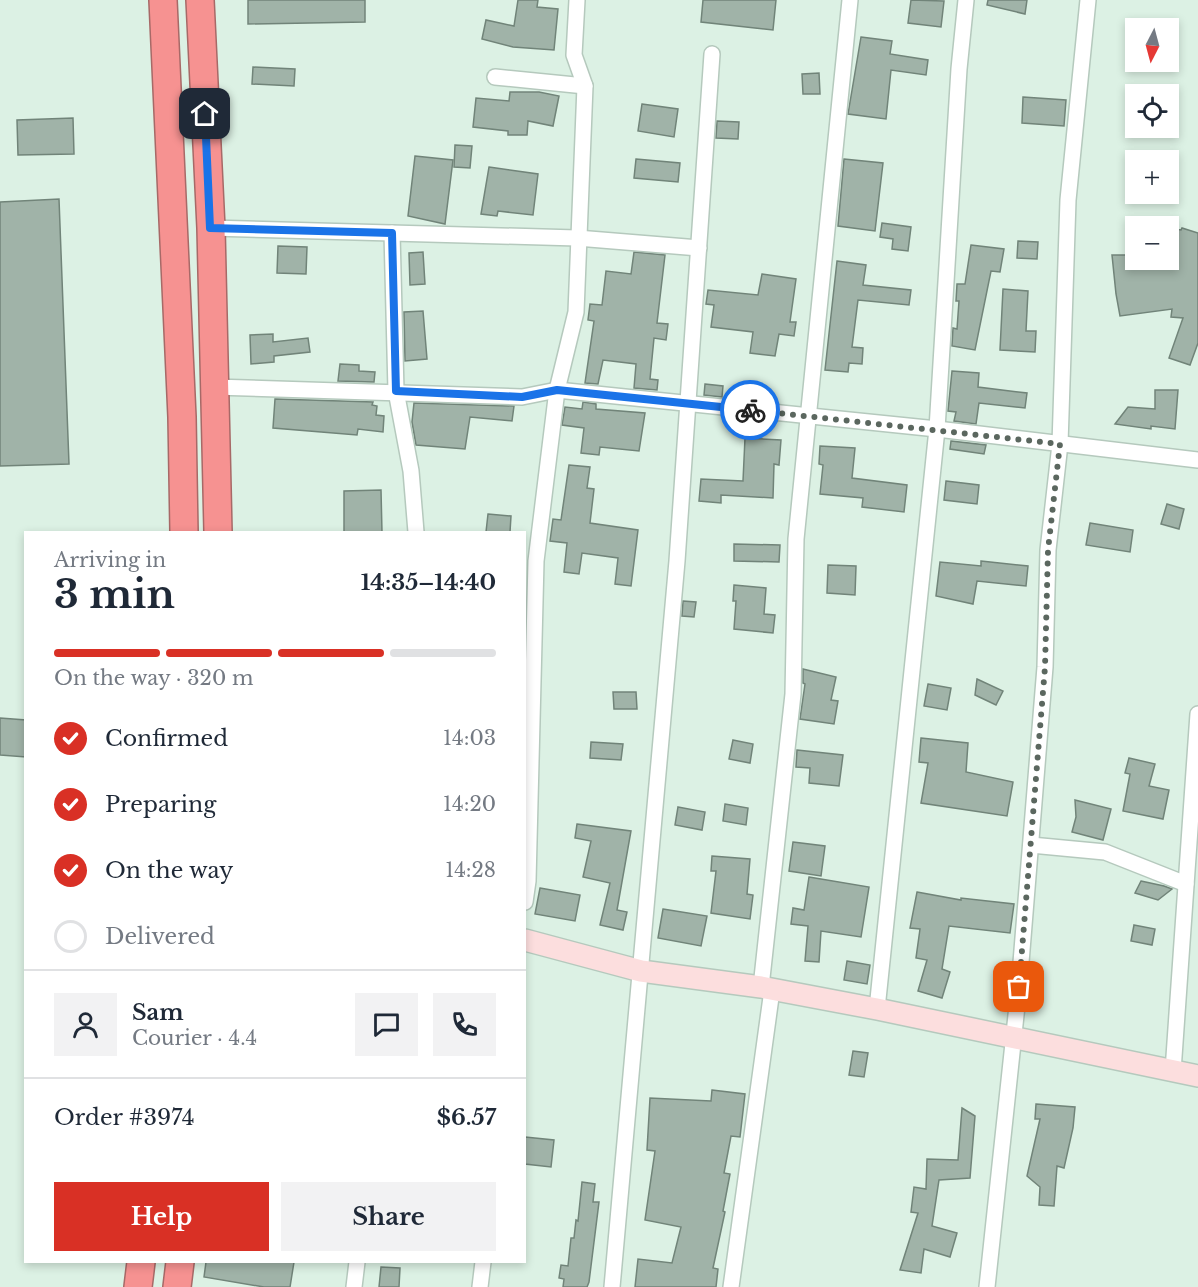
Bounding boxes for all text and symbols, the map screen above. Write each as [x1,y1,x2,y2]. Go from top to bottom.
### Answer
north arrow [1125,18,1179,72]
map controls [1125,18,1179,270]
button: locate [1125,84,1179,138]
pin [179,88,230,139]
icon: home [188,97,221,130]
button: + [1125,150,1179,204]
button: − [1125,216,1179,270]
courier [720,380,780,440]
icon: bike [734,394,767,427]
text: Arriving in [54,548,166,572]
text: 14:35–14:40 [361,569,496,596]
text: 3 min [54,570,175,619]
text: On the way · 320 m [54,666,253,690]
icon: check [54,722,87,755]
text: Confirmed [105,725,228,752]
text: 14:03 [443,726,496,750]
icon: check [54,788,87,821]
text: Preparing [105,791,216,818]
text: 14:20 [443,792,496,816]
icon: check [54,854,87,887]
text: On the way [105,857,233,884]
text: 14:28 [445,858,496,882]
text: Delivered [105,923,215,950]
pin [993,961,1044,1012]
icon: bag [1002,970,1035,1003]
button: person [54,993,117,1056]
button: chat [355,993,418,1056]
button: phone [433,993,496,1056]
text: Sam [132,999,184,1026]
text: Courier · 4.4 [132,1026,257,1050]
text: Order #3974 [54,1104,195,1131]
text: $6.57 [437,1104,496,1131]
button: Help [54,1182,269,1251]
button: Share [281,1182,496,1251]

